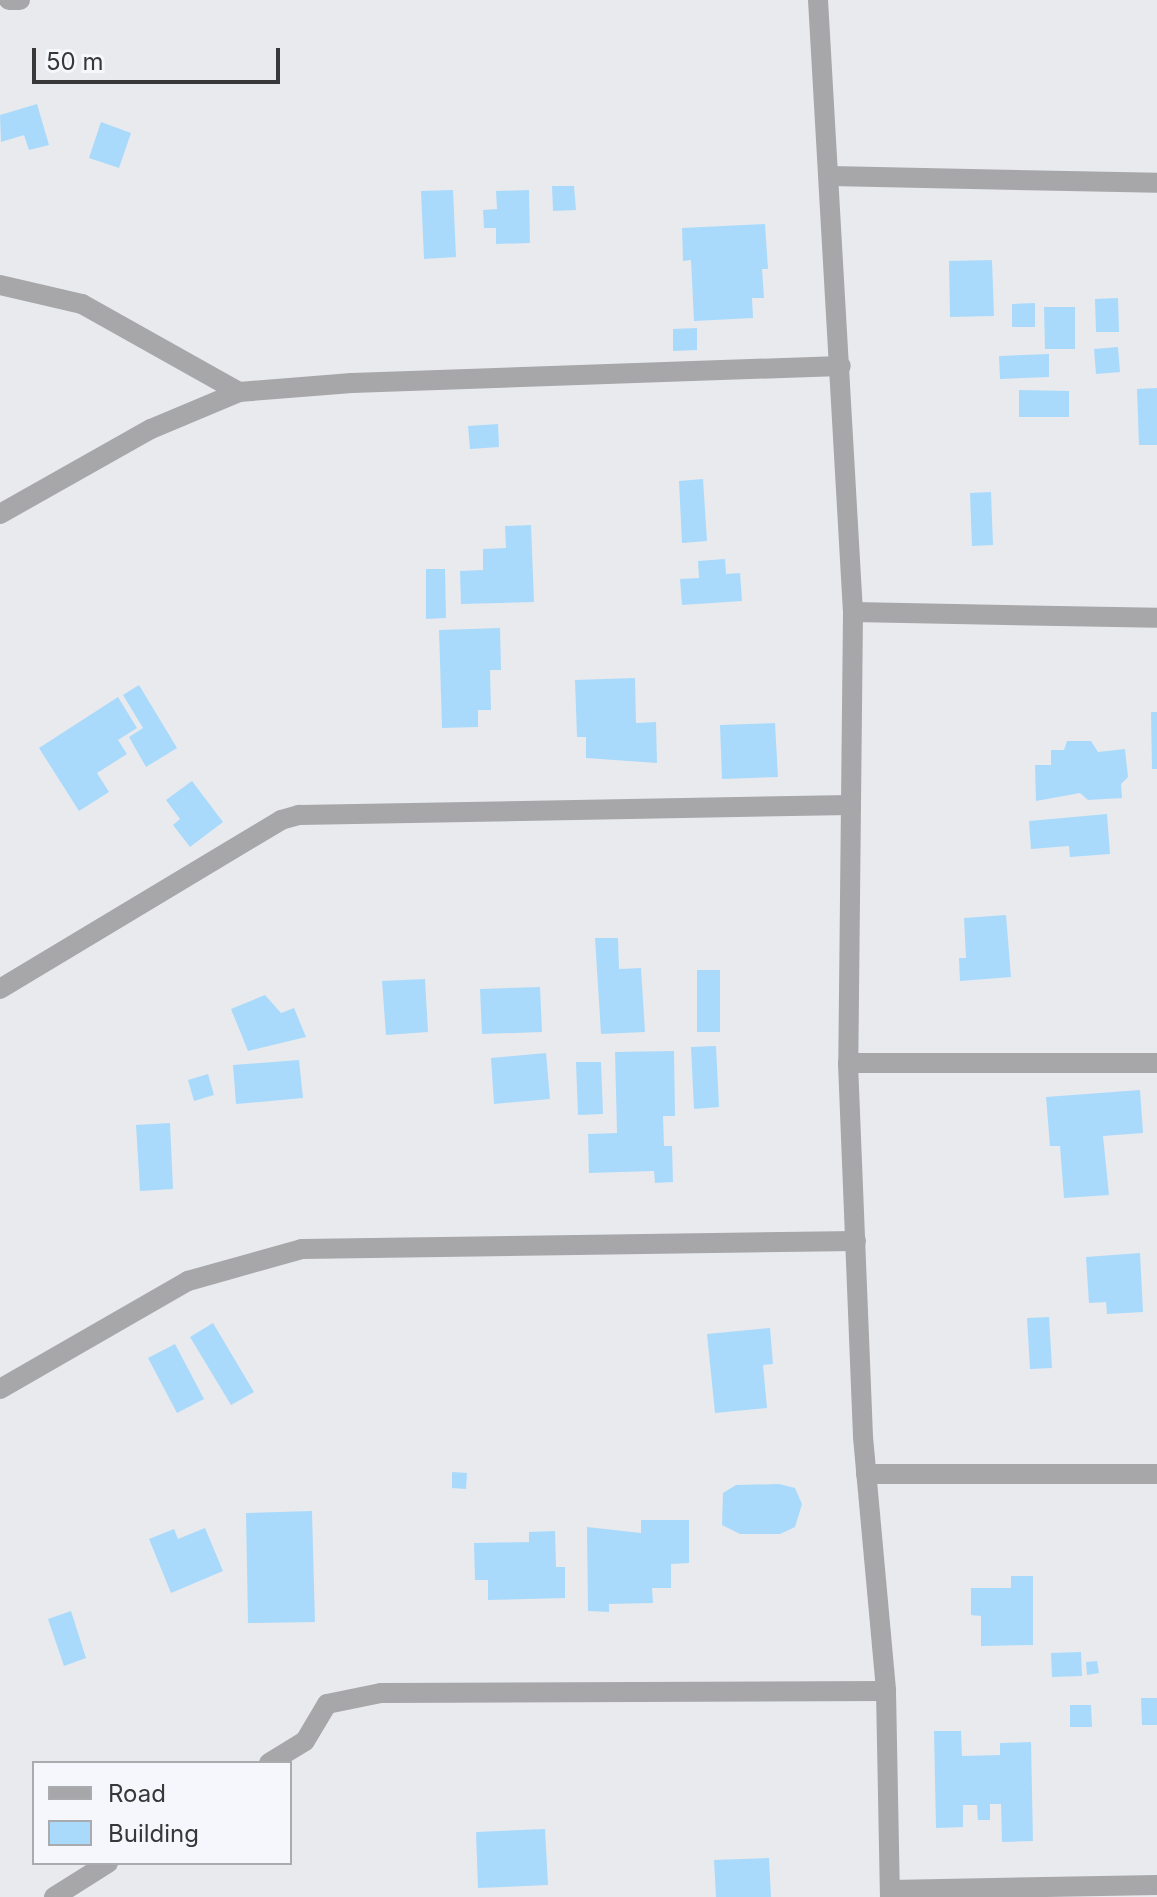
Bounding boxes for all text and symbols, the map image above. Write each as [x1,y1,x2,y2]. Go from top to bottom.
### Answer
scale bar [36,32,284,82]
text: 50 m [46,47,104,76]
legend [32,1761,292,1865]
text: Road [108,1779,166,1808]
text: Building [108,1819,199,1848]

